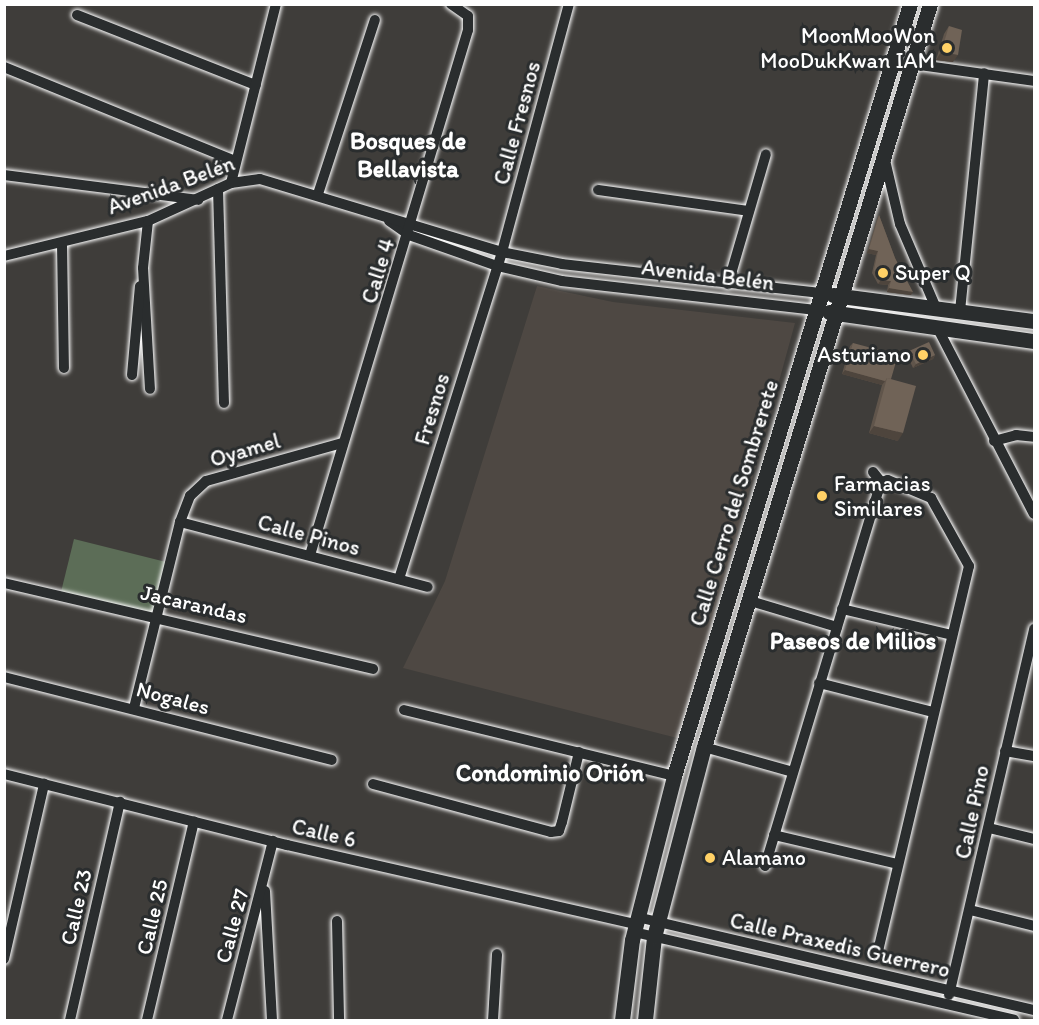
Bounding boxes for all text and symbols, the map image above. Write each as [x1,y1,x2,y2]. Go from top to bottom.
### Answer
place label: MoonMooWon MooDukKwan IAM [760,22,935,74]
marker: MoonMooWon MooDukKwan IAM [940,41,954,55]
street label: Calle Fresnos [488,58,546,188]
district label: Bosques de Bellavista [350,127,466,183]
street label: Avenida Belén [104,150,238,220]
street label: Calle 4 [356,235,400,307]
street label: Avenida Belén [640,254,776,296]
place label: Super Q [895,260,971,286]
marker: Super Q [876,266,890,280]
place label: Asturiano [817,342,911,368]
marker: Asturiano [916,348,930,362]
street label: Fresnos [409,370,455,448]
street label: Calle Cerro del Sombrerete [684,377,784,629]
street label: Oyamel [207,427,283,473]
place label: Farmacias Similares [834,470,930,522]
marker: Farmacias Similares [815,489,829,503]
street label: Calle Pinos [255,509,363,561]
street label: Jacarandas [138,579,250,629]
district label: Paseos de Milios [770,627,936,655]
street label: Nogales [133,676,213,720]
district label: Condominio Orión [456,759,644,787]
street label: Calle Pino [949,763,995,861]
street label: Calle 6 [289,813,359,853]
place label: Alamano [722,845,806,871]
marker: Alamano [703,851,717,865]
street label: Calle 23 [54,867,98,947]
street label: Calle 25 [131,877,173,957]
street label: Calle 27 [209,886,255,966]
street label: Calle Praxedis Guerrero [728,907,952,983]

